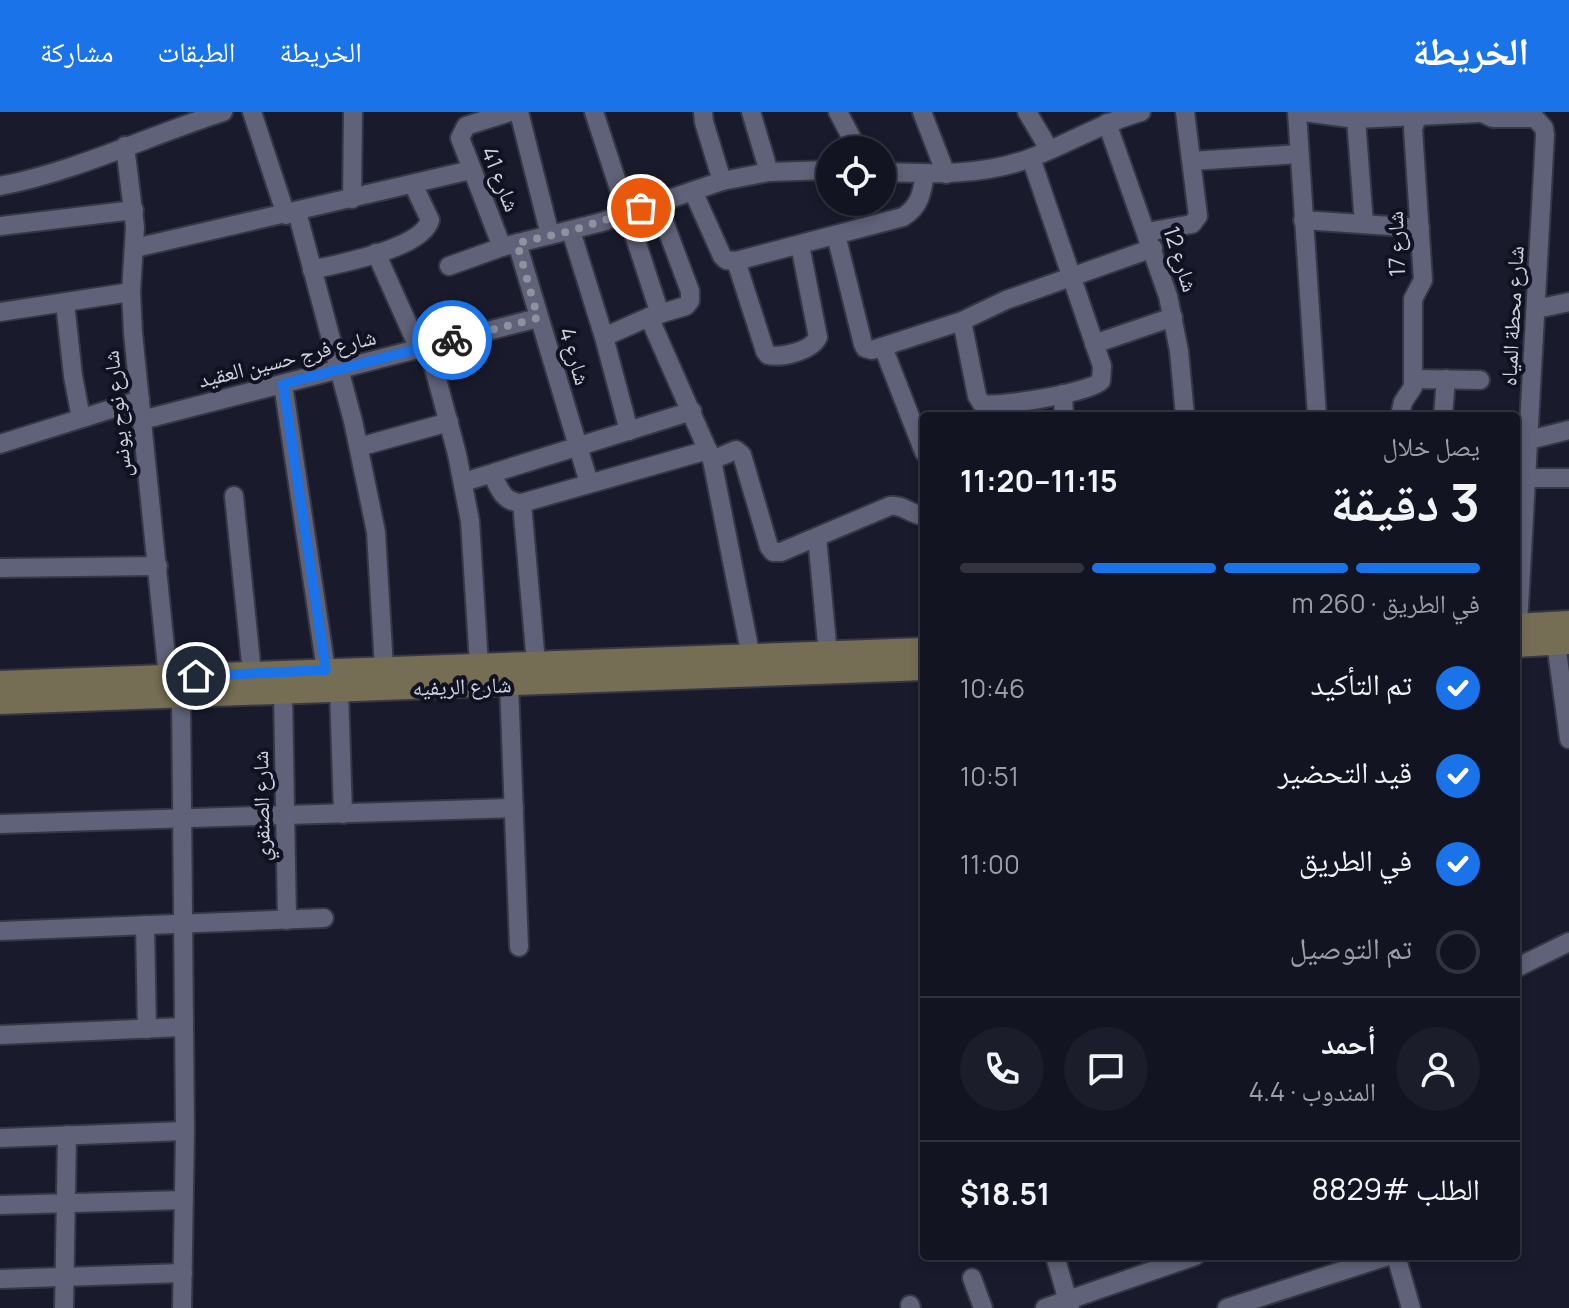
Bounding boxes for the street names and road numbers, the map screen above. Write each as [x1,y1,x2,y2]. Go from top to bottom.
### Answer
street label: شارع 41 [474,142,528,216]
street label: شارع 17 [1380,211,1412,277]
street label: شارع 12 [1156,222,1206,296]
street label: شارع محطة المياه [1493,245,1531,387]
street label: شارع فرج حسين العقيد [195,321,379,395]
street label: شارع 4 [552,323,598,389]
street label: شارع نوح يونس [95,349,139,479]
street label: شارع الريفيه [412,669,512,703]
street label: شارع الصنقري [245,750,280,862]

